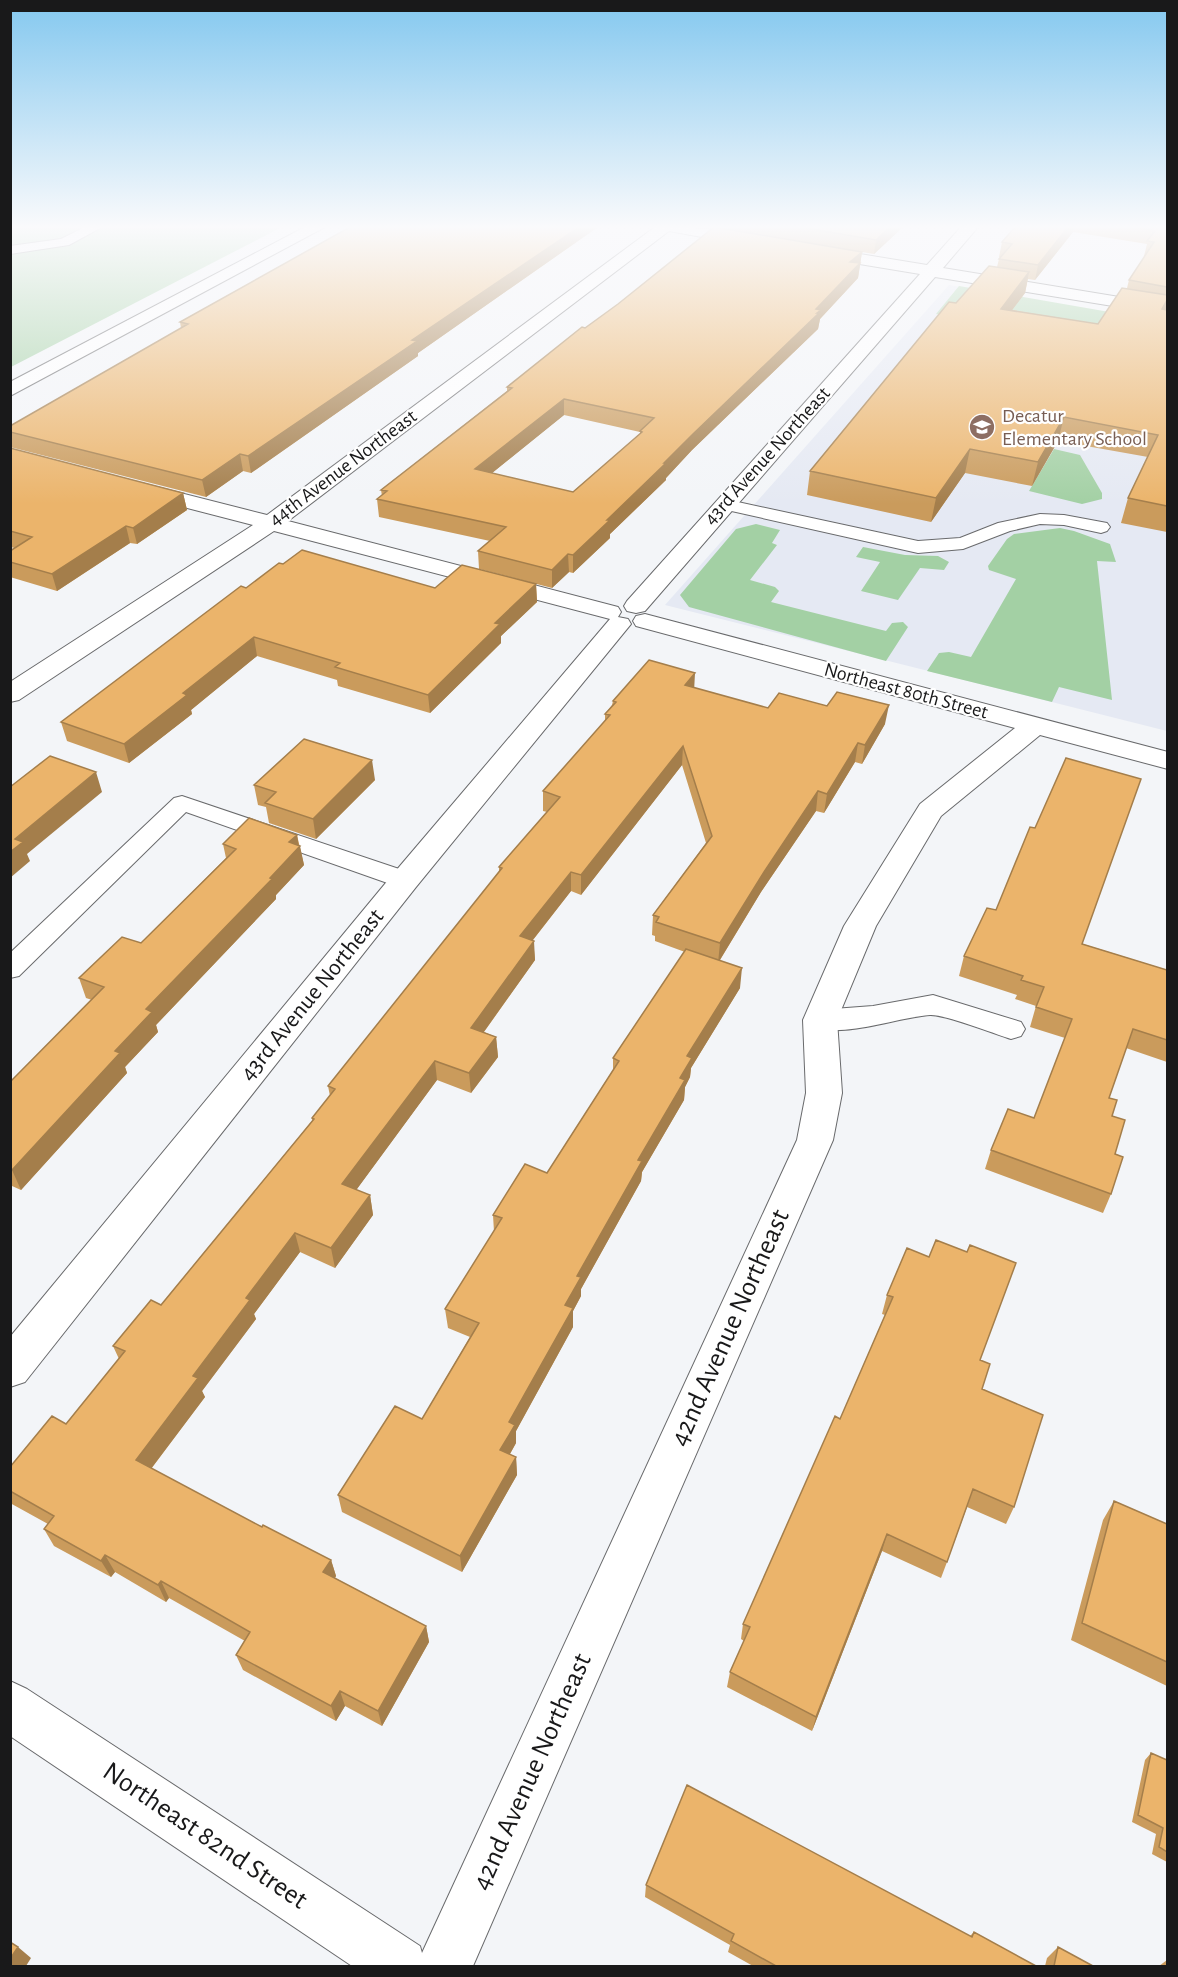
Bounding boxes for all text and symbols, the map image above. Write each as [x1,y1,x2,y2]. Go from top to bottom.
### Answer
street label: 43rd Avenue Northeast [700,383,834,529]
street label: 44th Avenue Northeast [265,406,421,530]
place label: Decatur Elementary School [1002,406,1147,449]
school or university icon: Decatur Elementary School [967,412,997,442]
street label: Northeast 80th Street [822,659,991,723]
street label: 43rd Avenue Northeast [235,904,389,1086]
street label: 42nd Avenue Northeast [665,1205,795,1451]
street label: 42nd Avenue Northeast [467,1649,597,1895]
street label: Northeast 82nd Street [98,1757,312,1915]

